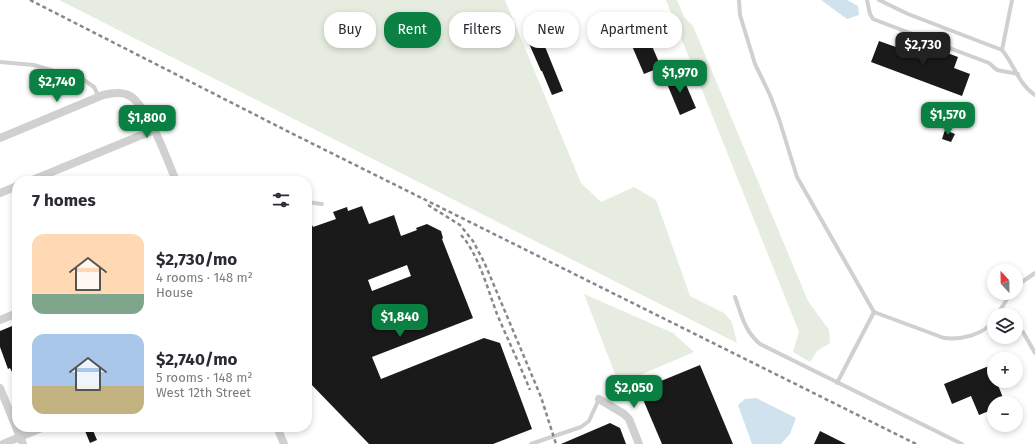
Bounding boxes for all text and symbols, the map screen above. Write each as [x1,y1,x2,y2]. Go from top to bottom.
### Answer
chip: Buy [324,12,376,48]
chip: Rent [384,12,441,48]
chip: Filters [449,12,515,48]
chip: New [523,12,579,48]
chip: Apartment [587,12,682,48]
pin: $2,730 [890,32,956,66]
text: $2,730 [904,37,942,52]
pin: $1,970 [647,60,713,94]
text: $1,970 [662,65,698,80]
pin: $2,740 [24,69,90,103]
text: $2,740 [38,74,76,89]
pin: $1,570 [915,102,981,136]
pin: $1,800 [114,105,180,139]
text: $1,570 [930,107,966,122]
text: $1,800 [128,110,166,125]
icon: filters [270,189,292,211]
text: 7 homes [32,190,96,211]
text: $2,730/mo [156,249,237,270]
icon: home [64,250,112,298]
north arrow [987,264,1023,300]
map controls [987,264,1023,432]
text: 4 rooms · 148 m² [156,270,253,285]
text: House [156,285,193,300]
pin: $1,840 [367,304,433,338]
button: layers [987,308,1023,344]
text: $1,840 [381,309,419,324]
text: $2,740/mo [156,349,237,370]
icon: home [64,350,112,398]
button: + [987,352,1023,388]
text: 5 rooms · 148 m² [156,370,252,385]
pin: $2,050 [601,375,667,409]
text: $2,050 [615,380,653,395]
text: West 12th Street [156,385,251,400]
button: − [987,396,1023,432]

